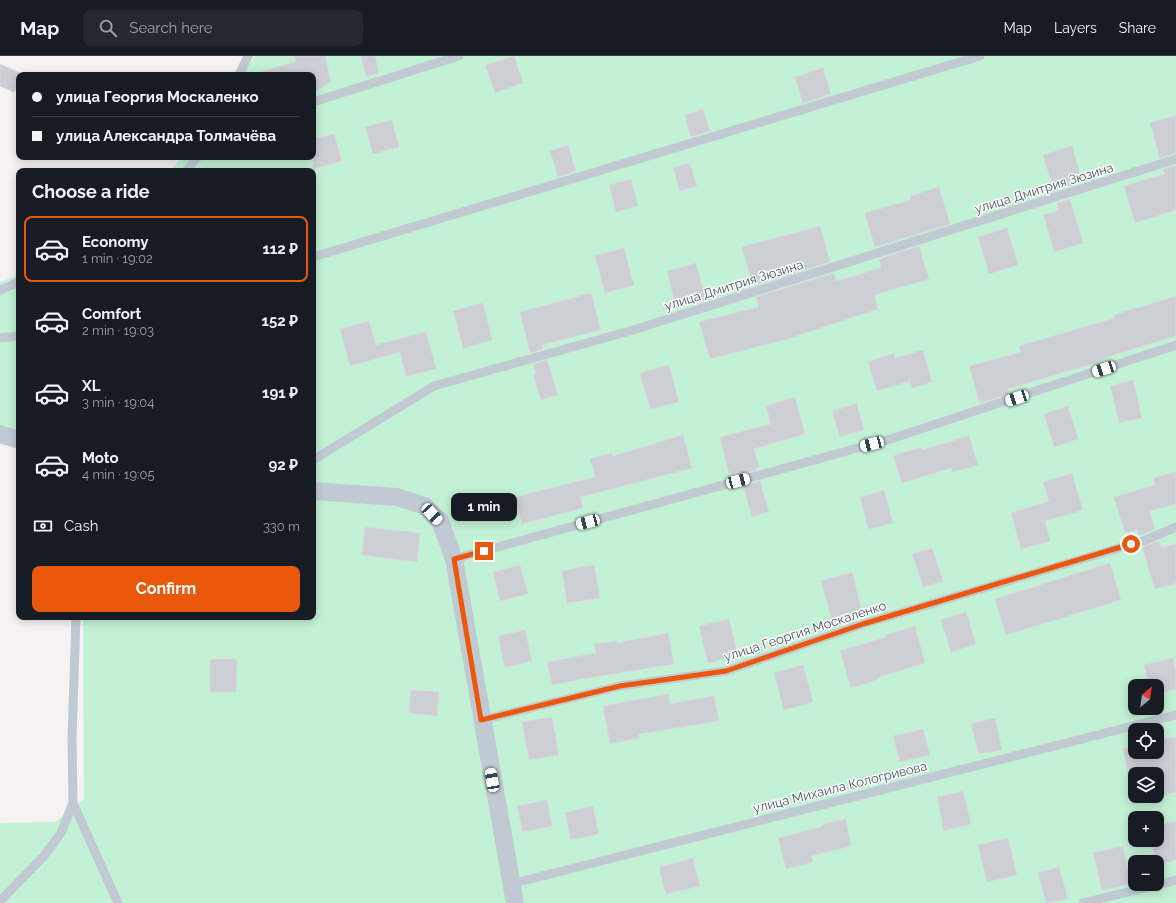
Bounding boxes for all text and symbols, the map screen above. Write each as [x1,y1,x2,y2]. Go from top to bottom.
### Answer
search box [83,10,363,46]
text: Map [20,17,59,39]
icon: search [97,17,119,39]
text: Search here [129,19,213,37]
text: Map [1004,20,1032,36]
text: Layers [1054,20,1097,36]
text: Share [1119,20,1156,36]
text: улица Георгия Москаленко [56,88,259,106]
text: улица Александра Толмачёва [56,127,276,145]
street label: улица Дмитрия Зюзина [973,160,1115,216]
text: Choose a ride [32,181,150,202]
icon: car [34,231,70,267]
text: Economy [82,233,149,251]
text: 112 ₽ [262,240,298,258]
text: 1 min · 19:02 [82,251,153,266]
street label: улица Дмитрия Зюзина [663,257,805,313]
icon: car [34,303,70,339]
text: Comfort [82,305,141,323]
text: 152 ₽ [262,312,298,330]
text: 2 min · 19:03 [82,323,154,338]
car [1091,360,1117,378]
icon: car [34,375,70,411]
text: XL [82,377,100,395]
text: 191 ₽ [262,384,298,402]
car [1004,389,1030,407]
text: 3 min · 19:04 [82,395,154,410]
car [859,435,885,453]
icon: car [34,447,70,483]
text: Moto [82,449,119,467]
text: 92 ₽ [268,456,298,474]
text: 4 min · 19:05 [82,467,155,482]
car [725,472,751,490]
callout: 1 min [451,493,517,521]
text: 1 min [468,499,500,514]
car [419,501,445,527]
car [575,513,601,531]
icon: cash [32,515,54,537]
text: Cash [64,517,98,535]
text: 330 m [263,519,300,534]
route start [1122,535,1140,553]
route end [475,542,493,560]
button: Confirm [32,566,300,612]
street label: улица Георгия Москаленко [722,598,888,664]
north arrow [1128,679,1164,715]
map controls [1128,679,1164,891]
button: locate [1128,723,1164,759]
street label: улица Михаила Кологривова [751,758,929,816]
car [484,767,500,793]
button: layers [1128,767,1164,803]
button: + [1128,811,1164,847]
button: − [1128,855,1164,891]

